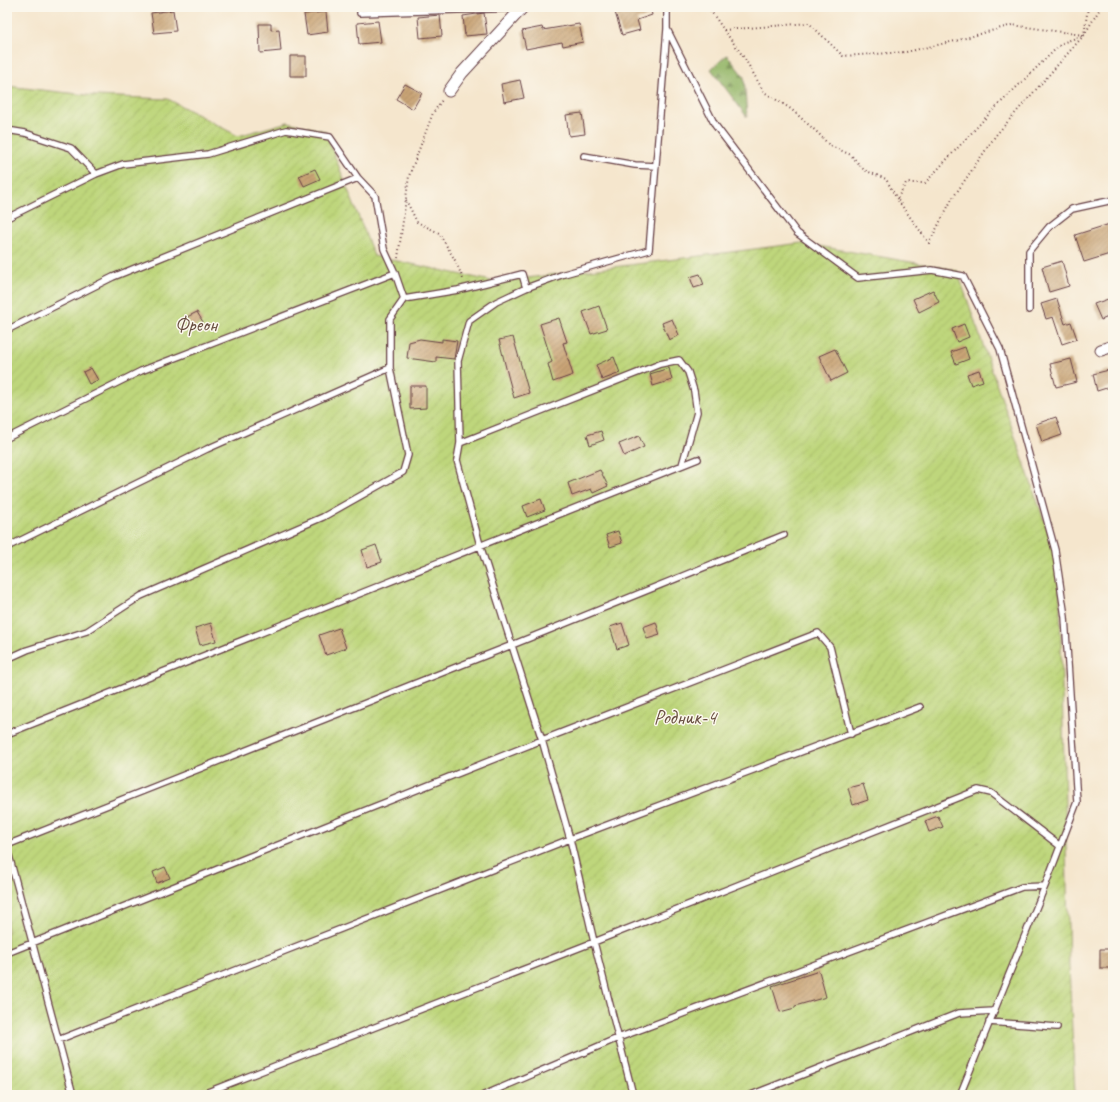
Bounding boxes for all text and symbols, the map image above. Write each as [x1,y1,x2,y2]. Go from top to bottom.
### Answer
park label: Фреон [175,312,219,337]
park label: Родник-4 [654,705,718,730]

